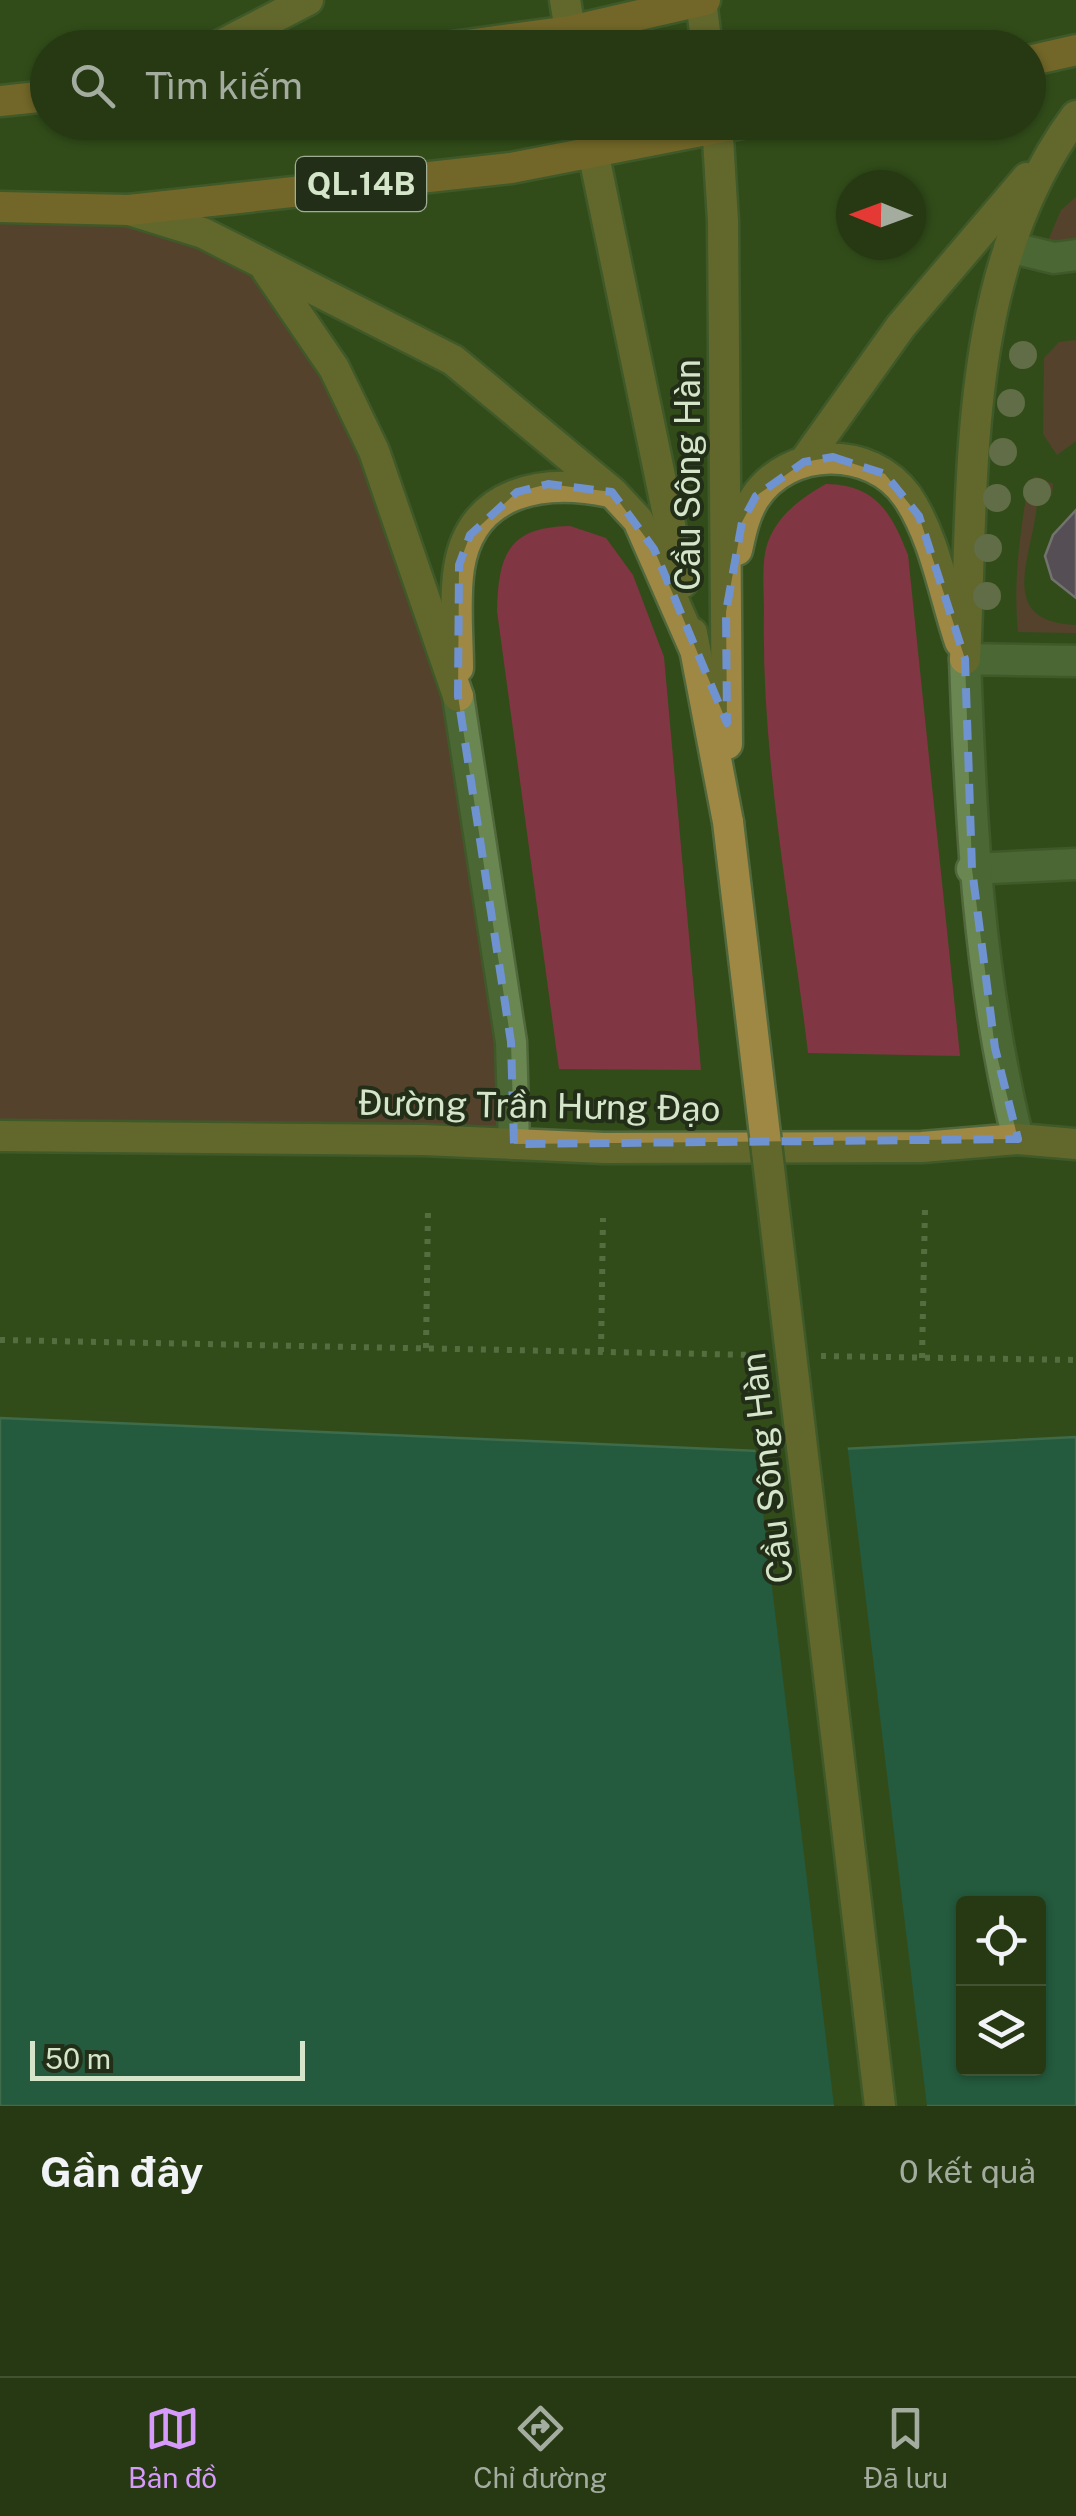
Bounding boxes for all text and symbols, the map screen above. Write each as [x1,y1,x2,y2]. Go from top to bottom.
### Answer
search box [30,30,1046,140]
icon: search [65,58,120,113]
text: Tìm kiếm [145,63,303,108]
road number: QL.14B [296,157,426,211]
north arrow [836,170,926,260]
street label: Cầu Sông Hàn [667,359,708,591]
street label: Đường Trần Hưng Đạo [357,1082,721,1129]
street label: Cầu Sông Hàn [732,1350,801,1586]
map controls [956,1896,1046,2076]
button: locate [956,1896,1046,1986]
button: layers [956,1986,1046,2076]
scale bar [30,2036,305,2080]
text: 50 m [45,2042,111,2075]
text: Gần đây [40,2147,203,2196]
text: 0 kết quả [899,2153,1036,2190]
tab: Bản đồ [128,2401,217,2494]
tab: Chỉ đường [473,2401,607,2494]
tab: Đã lưu [863,2401,948,2494]

